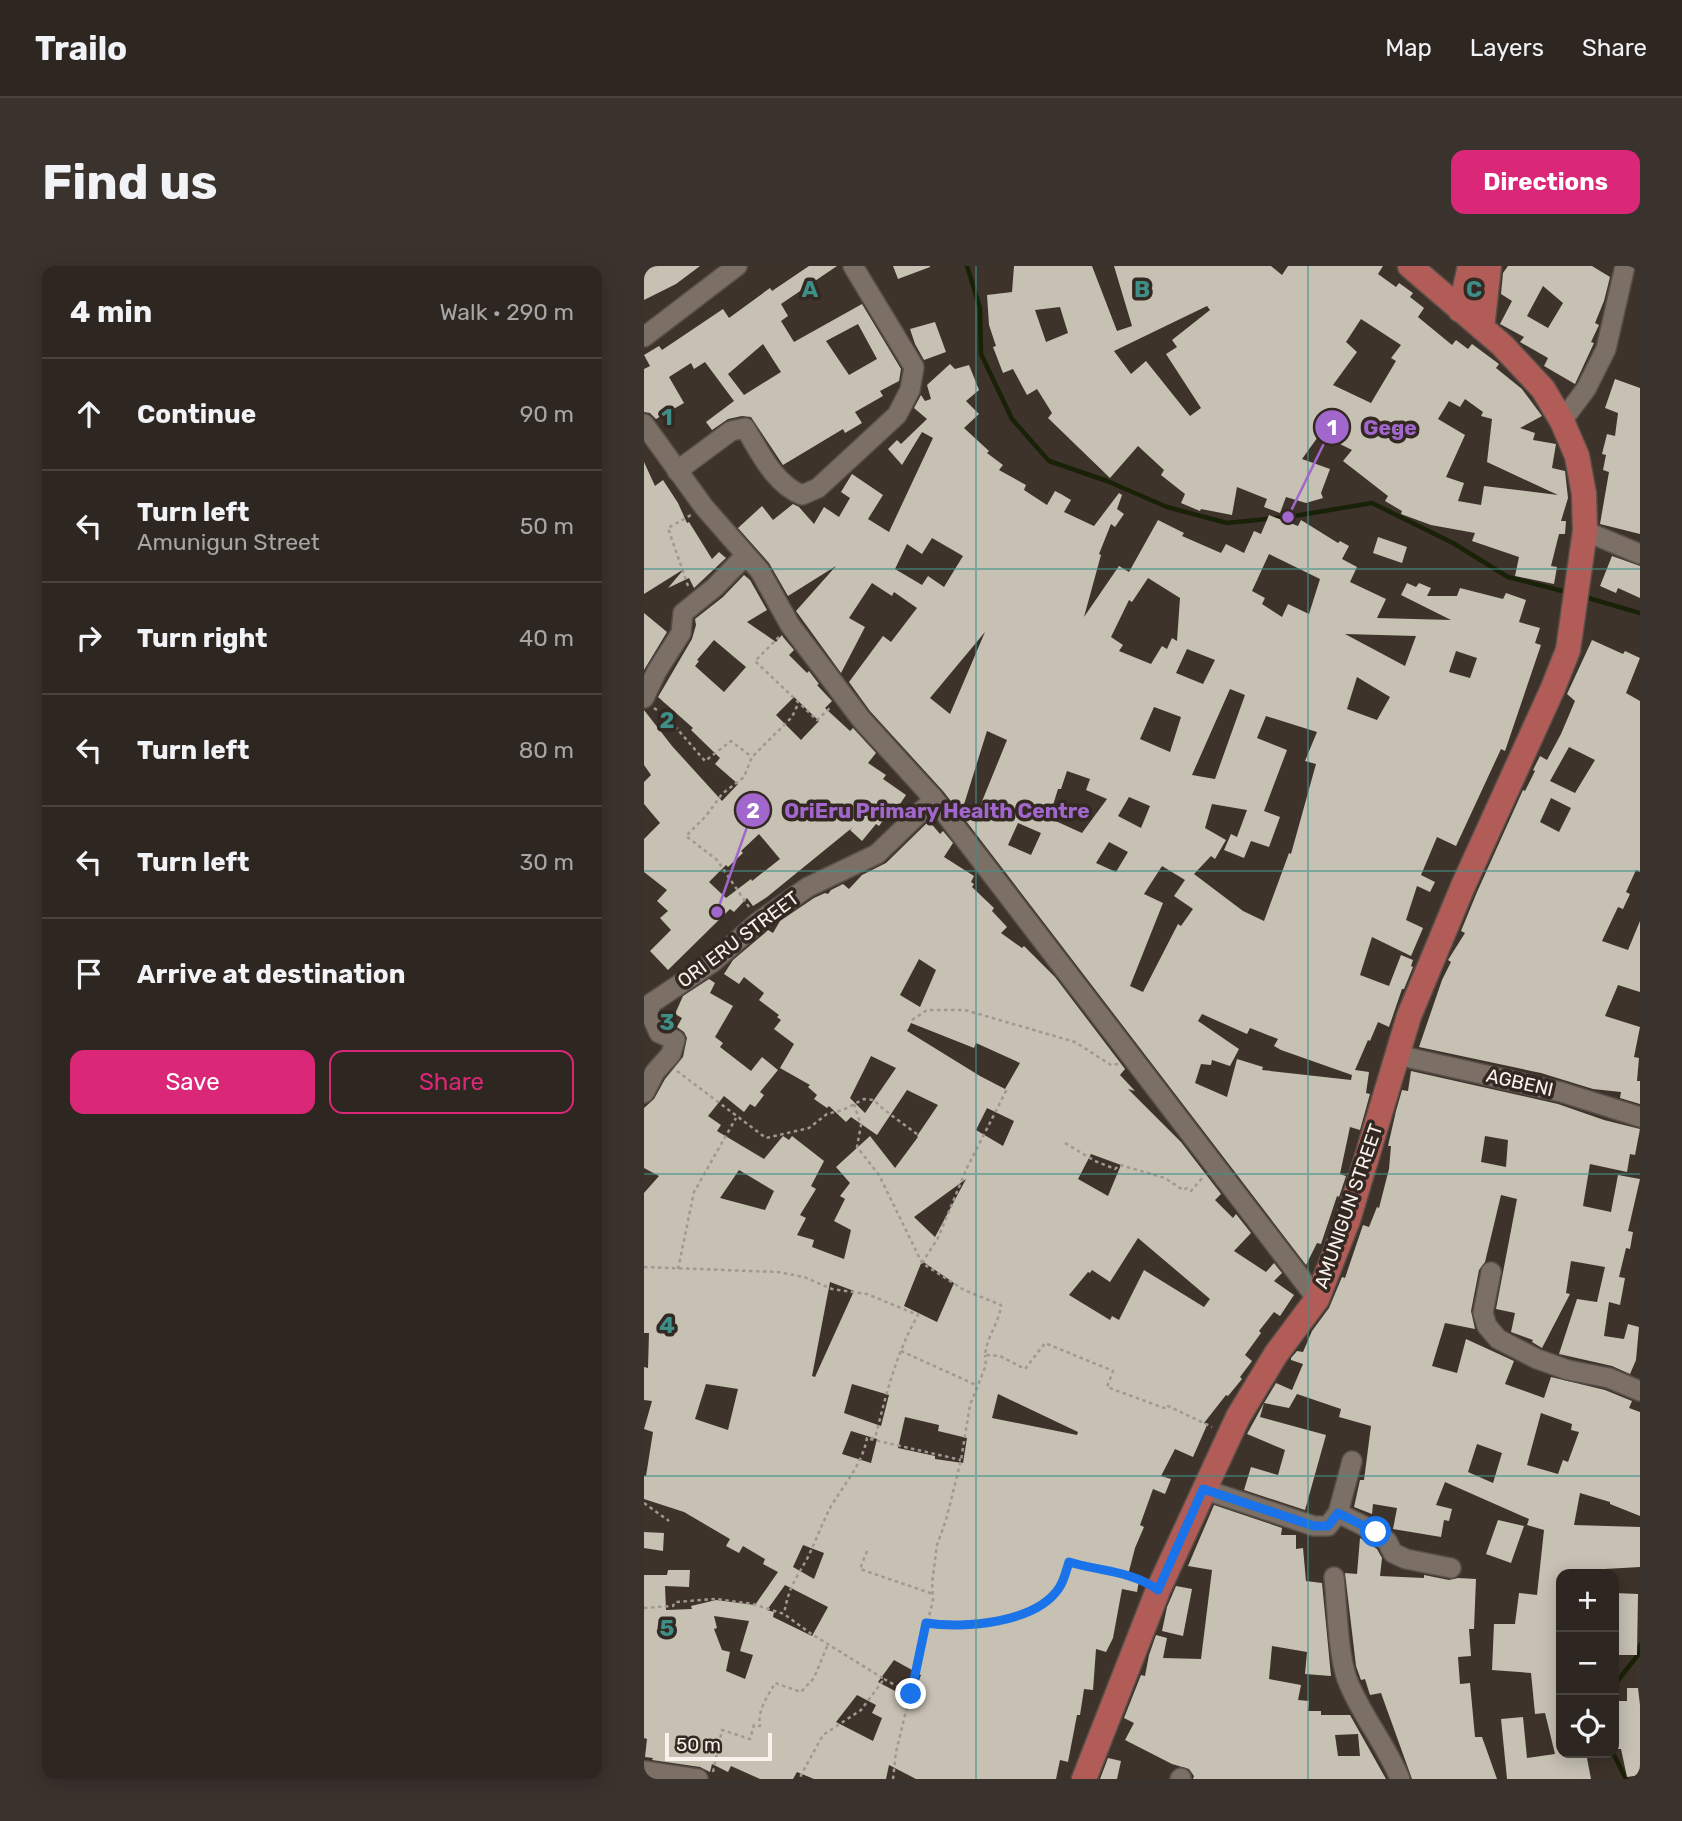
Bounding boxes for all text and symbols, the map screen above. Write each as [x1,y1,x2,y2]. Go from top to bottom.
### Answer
text: Trailo [35,29,127,68]
text: Map [1385,34,1432,62]
text: Layers [1470,34,1544,62]
text: Share [1582,34,1647,62]
button: Directions [1451,150,1640,214]
text: Find us [42,153,218,211]
text: A [802,275,819,303]
text: B [1134,275,1150,303]
text: C [1466,275,1482,303]
text: 4 min [70,294,152,330]
text: Walk · 290 m [439,298,574,326]
icon: ahead [70,395,108,433]
text: Continue [137,399,256,430]
text: 90 m [520,400,574,428]
text: 1 [661,403,673,431]
callout: Gege [1315,406,1431,448]
text: 1 [1327,415,1337,440]
text: Gege [1363,415,1417,440]
text: Turn left [137,497,249,528]
icon: left [70,507,108,545]
text: 50 m [520,512,574,540]
text: Amunigun Street [137,528,320,556]
icon: right [70,619,108,657]
text: Turn right [137,623,267,654]
text: 40 m [519,624,574,652]
text: 2 [660,706,674,734]
icon: left [70,731,108,769]
text: Turn left [137,735,249,766]
text: 80 m [519,736,574,764]
callout: OriEru Primary Health Centre [735,789,1104,831]
text: 2 [746,798,760,823]
text: OriEru Primary Health Centre [784,798,1090,823]
icon: left [70,843,108,881]
text: Turn left [137,847,249,878]
text: 30 m [519,848,574,876]
street label: ORI ERU STREET [673,886,804,993]
icon: arrive [70,955,108,993]
text: Arrive at destination [137,959,405,990]
text: 3 [659,1008,675,1036]
button: Save [70,1050,315,1114]
button: Share [329,1050,574,1114]
street label: AGBENI [1484,1064,1556,1101]
street label: AMUNIGUN STREET [1309,1121,1387,1292]
text: 4 [659,1311,675,1339]
route start [1360,1516,1391,1547]
map controls [1556,1569,1619,1758]
button: + [1556,1569,1619,1632]
text: 5 [660,1614,675,1642]
button: − [1556,1632,1619,1695]
route end [895,1678,926,1709]
button: locate [1556,1695,1619,1758]
scale bar [665,1730,772,1762]
text: 50 m [676,1733,721,1756]

